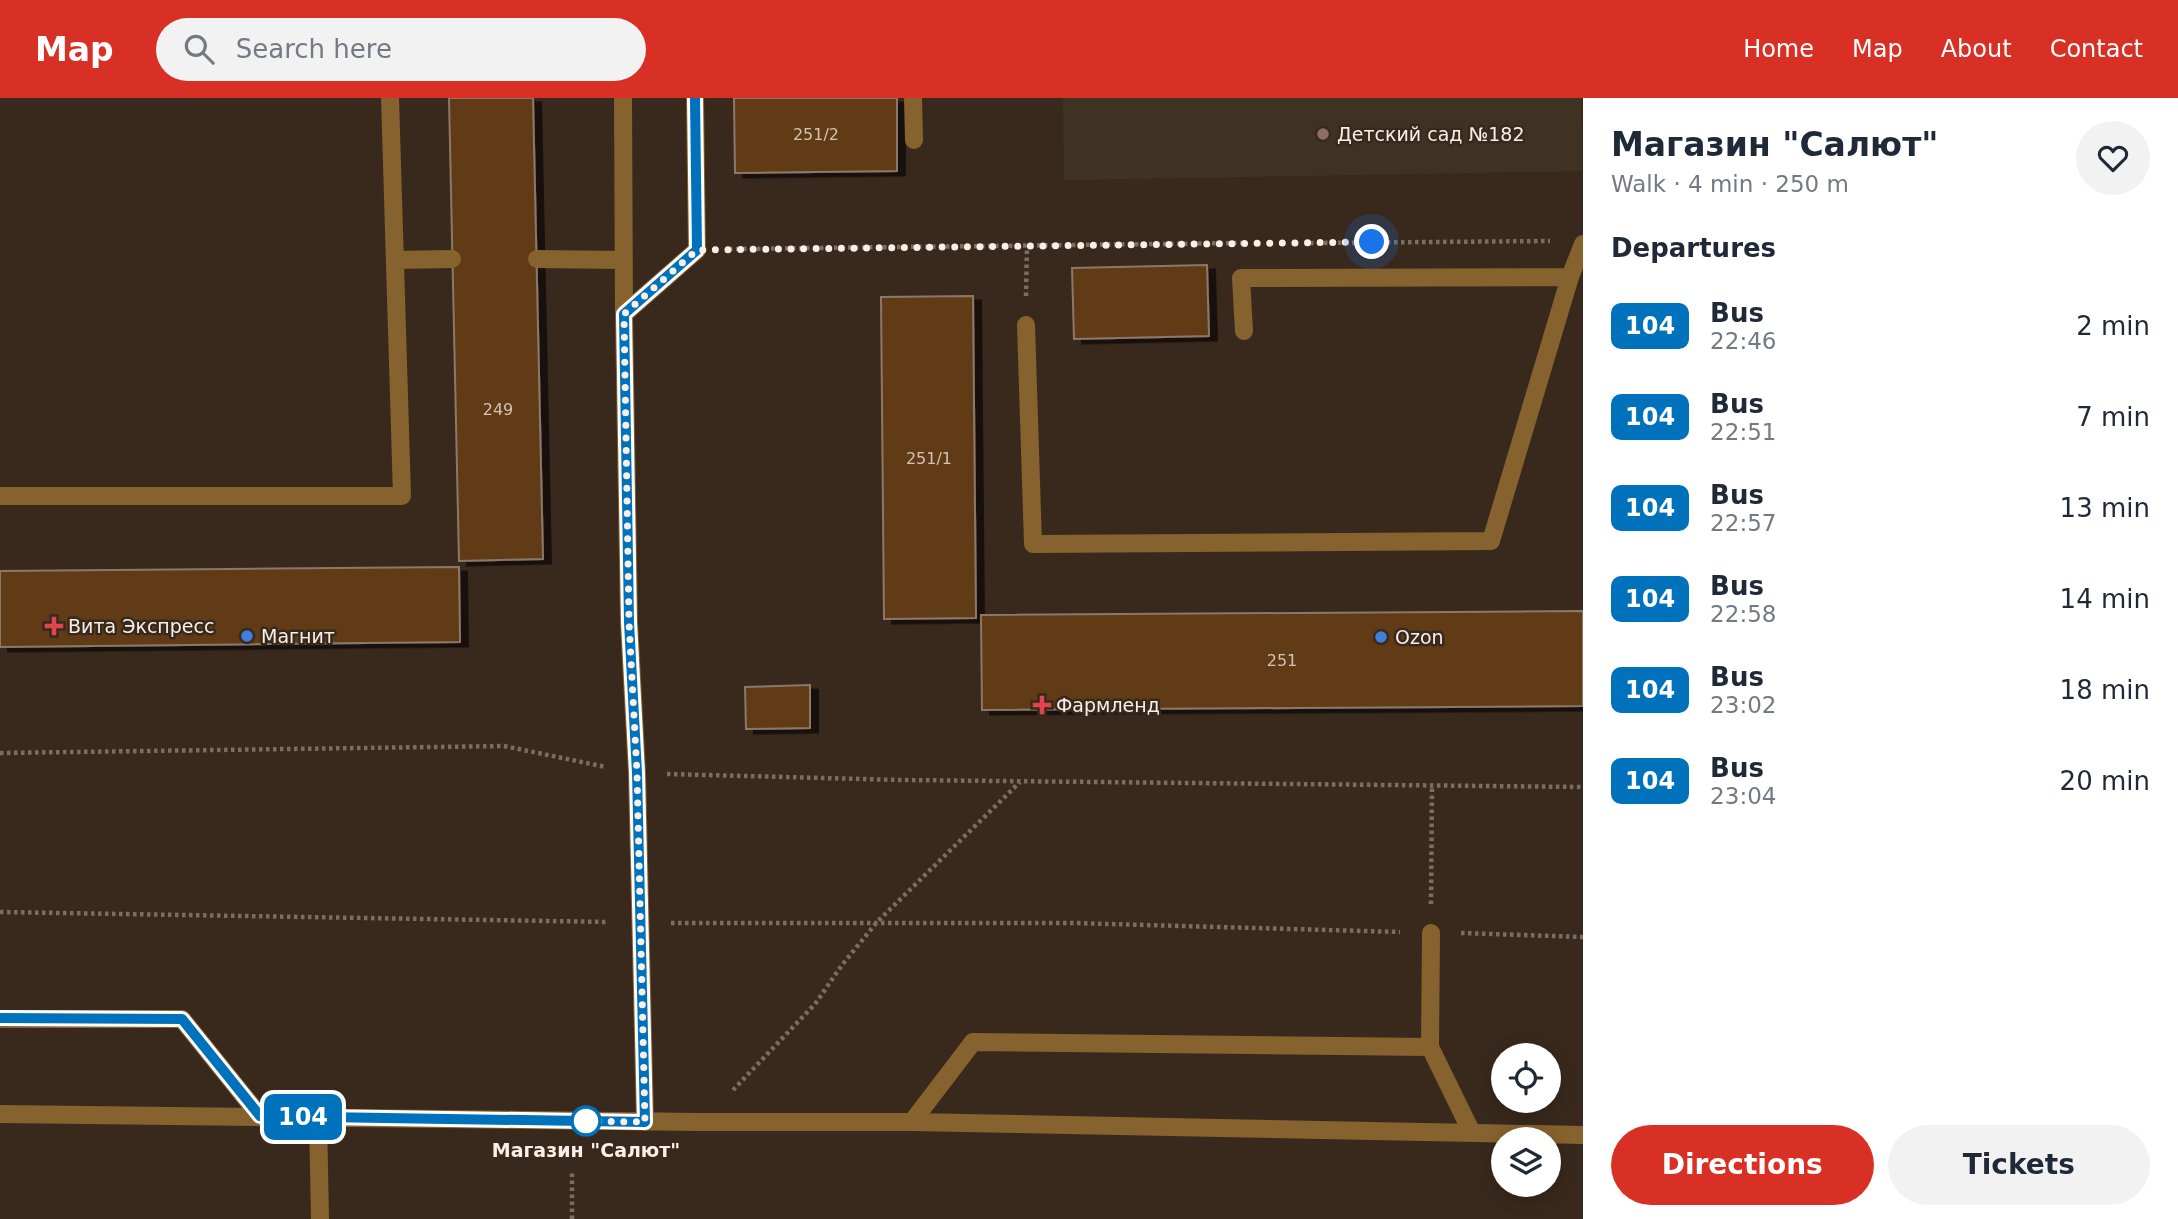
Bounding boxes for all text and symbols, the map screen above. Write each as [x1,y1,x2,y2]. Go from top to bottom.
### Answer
search box [156,18,646,81]
text: Map [35,30,114,69]
icon: search [180,30,218,68]
text: Search here [236,34,392,64]
text: Home [1743,35,1814,63]
text: Map [1852,35,1903,63]
text: About [1941,35,2012,63]
text: Contact [2050,35,2143,63]
button: heart [2076,121,2150,195]
place label: Детский сад №182 [1337,123,1525,145]
house number: 251/2 [793,125,839,144]
text: Магазин "Салют" [1611,125,1938,164]
marker: Детский сад №182 [1315,126,1331,142]
text: Walk · 4 min · 250 m [1611,171,1849,197]
your location [1354,224,1389,259]
text: Departures [1611,233,1776,263]
text: Bus [1710,298,1764,328]
text: 2 min [2076,311,2150,341]
text: 104 [1625,312,1675,340]
text: 22:46 [1710,328,1776,354]
text: Bus [1710,389,1764,419]
house number: 249 [483,400,513,419]
text: 7 min [2076,402,2150,432]
text: 104 [1625,403,1675,431]
text: 22:51 [1710,419,1776,445]
house number: 251/1 [906,449,952,468]
text: Bus [1710,480,1764,510]
text: 13 min [2060,493,2150,523]
text: 104 [1625,494,1675,522]
text: 22:57 [1710,510,1776,536]
text: Bus [1710,571,1764,601]
text: 14 min [2060,584,2150,614]
text: 104 [1625,585,1675,613]
text: 22:58 [1710,601,1776,627]
place label: Вита Экспресс [68,615,214,637]
marker: Вита Экспресс [46,618,62,634]
place label: Магнит [261,625,335,647]
place label: Ozon [1395,626,1444,648]
marker: Магнит [239,628,255,644]
marker: Ozon [1373,629,1389,645]
house number: 251 [1267,651,1297,670]
text: Bus [1710,662,1764,692]
text: 18 min [2060,675,2150,705]
text: 104 [1625,676,1675,704]
text: 23:02 [1710,692,1776,718]
place label: Фармленд [1056,694,1160,716]
marker: Фармленд [1034,697,1050,713]
text: Bus [1710,753,1764,783]
text: 20 min [2060,766,2150,796]
text: 104 [1625,767,1675,795]
text: 23:04 [1710,783,1776,809]
map controls [1491,1043,1561,1197]
button: locate [1491,1043,1561,1113]
line badge: 104 [263,1094,343,1140]
text: 104 [278,1103,328,1131]
marker: Магазин "Салют" [571,1106,601,1136]
button: Directions [1611,1125,1874,1205]
button: Tickets [1888,1125,2150,1205]
button: layers [1491,1127,1561,1197]
place label: Магазин "Салют" [492,1139,680,1161]

